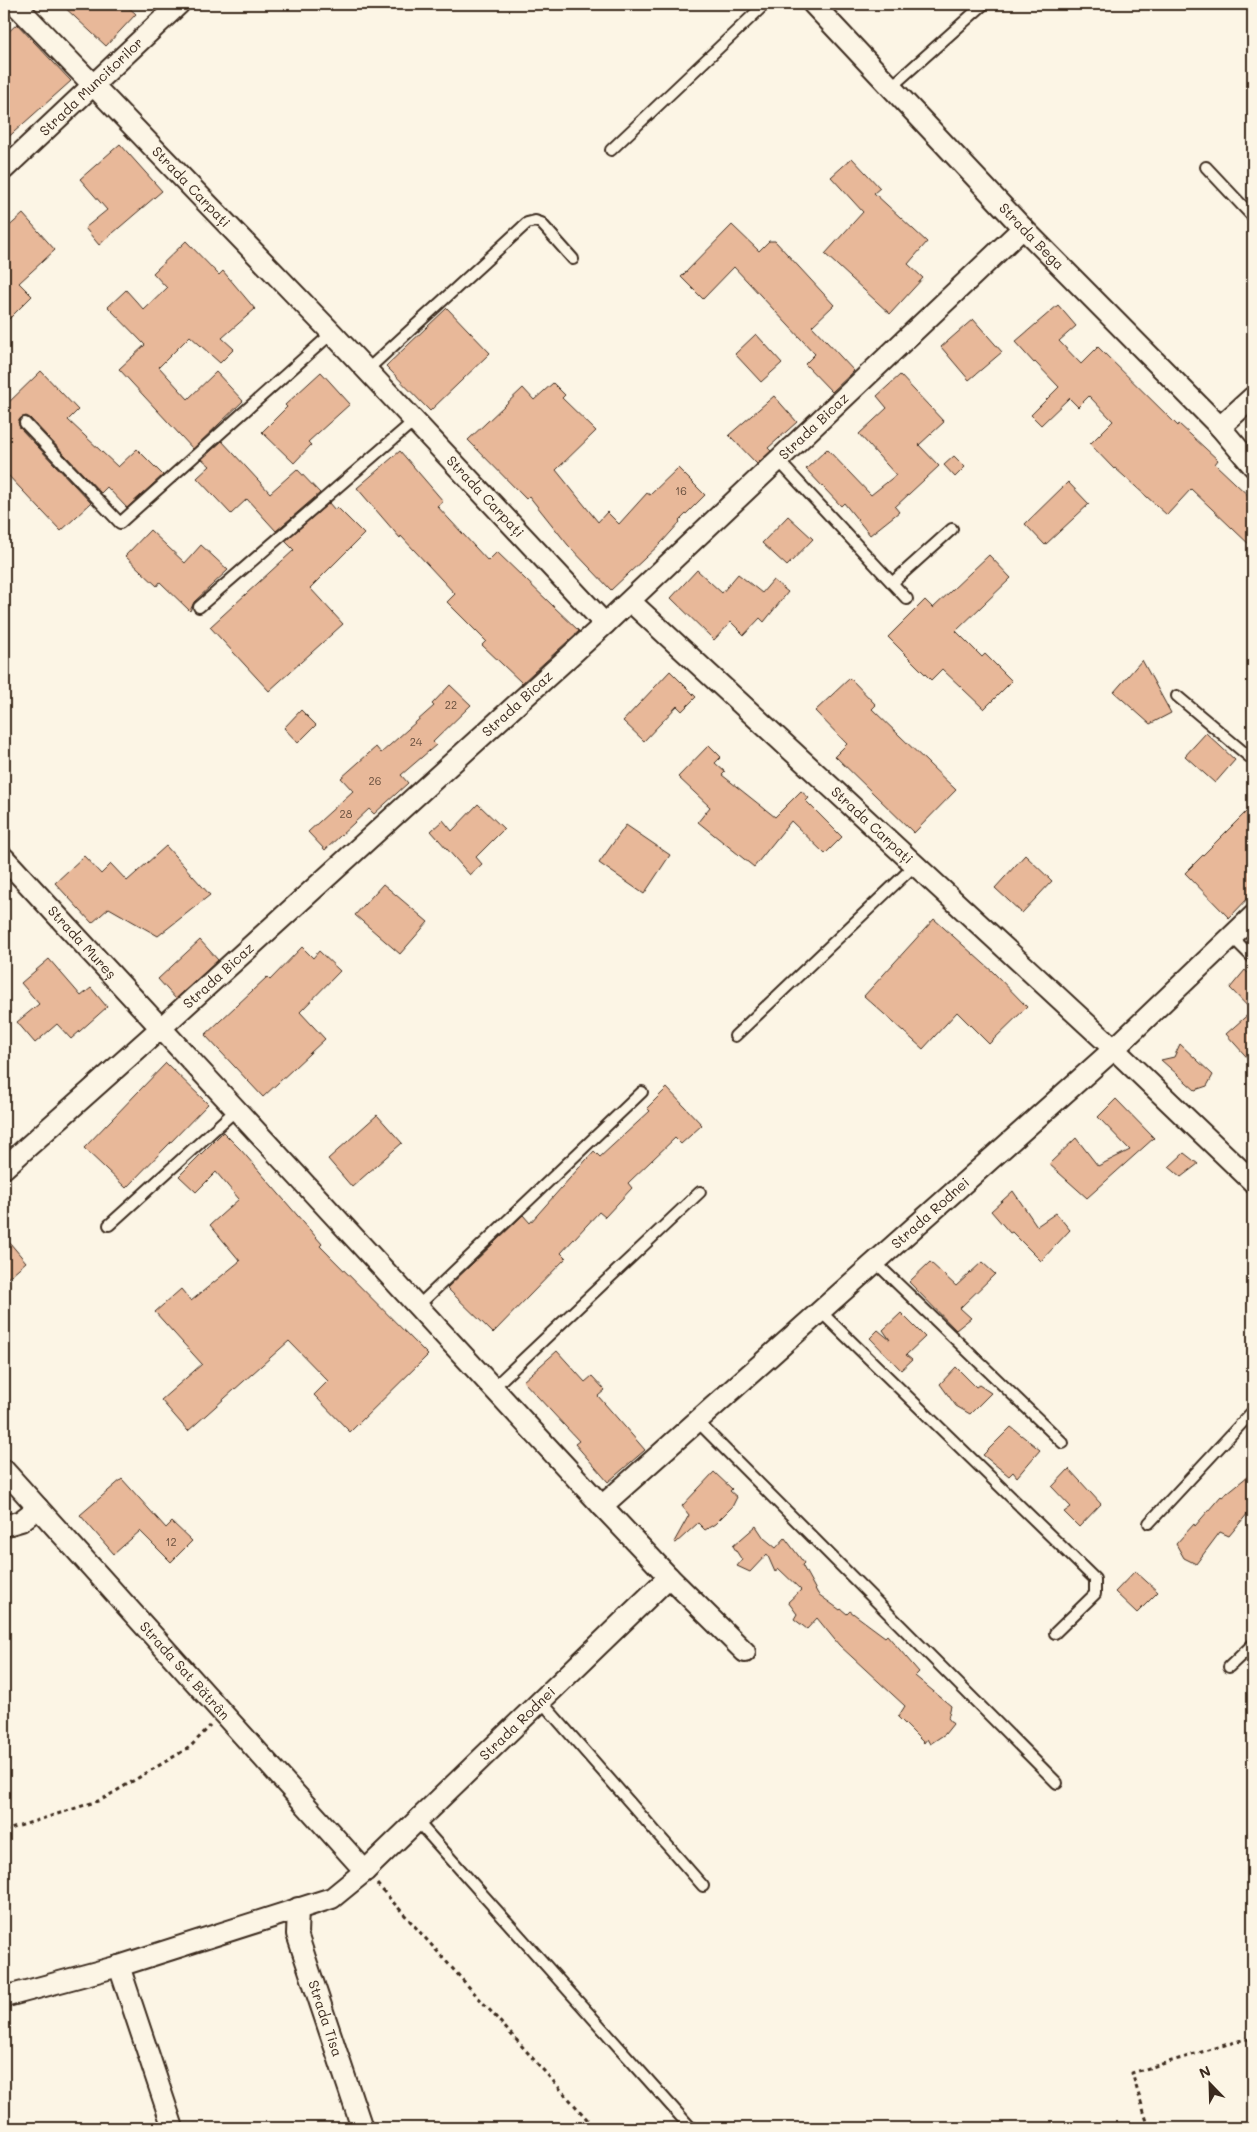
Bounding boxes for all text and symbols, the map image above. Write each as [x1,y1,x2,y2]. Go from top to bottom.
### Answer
street label: Strada Muncitorilor [35,33,147,140]
street label: Strada Carpați [148,142,235,231]
street label: Strada Bega [995,198,1069,273]
street label: Strada Bicaz [774,388,853,464]
street label: Strada Carpați [443,451,529,541]
house number: 16 [675,483,687,498]
street label: Strada Bicaz [477,666,557,741]
house number: 22 [445,697,457,712]
house number: 24 [410,734,423,749]
house number: 26 [369,773,381,788]
street label: Strada Carpați [827,782,918,868]
house number: 28 [340,806,353,821]
street label: Strada Mureș [44,901,121,983]
street label: Strada Bicaz [178,938,258,1013]
street label: Strada Rodnei [887,1173,973,1253]
house number: 12 [165,1534,177,1549]
street label: Strada Sat Bătrân [136,1617,234,1724]
street label: Strada Rodnei [475,1682,559,1764]
street label: Strada Tisa [304,1977,347,2059]
north arrow [1184,2060,1234,2110]
text: N [1196,2061,1213,2082]

